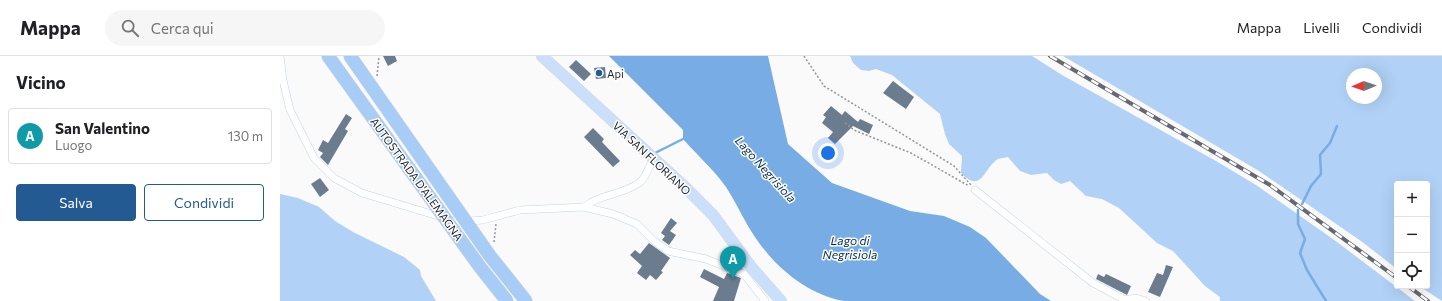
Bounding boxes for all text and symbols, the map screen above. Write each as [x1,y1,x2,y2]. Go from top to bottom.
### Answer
search box [105,10,385,46]
text: Mappa [20,16,81,39]
icon: search [119,17,141,39]
text: Cerca qui [151,19,214,37]
text: Mappa [1237,19,1281,36]
text: Livelli [1303,19,1340,36]
text: Condividi [1362,19,1422,36]
place label: Api [607,67,624,80]
marker: Api [594,68,604,78]
north arrow [1346,68,1382,104]
text: Vicino [16,72,66,93]
street label: AUTOSTRADA D'ALEMAGNA [368,115,466,243]
text: San Valentino [55,119,150,137]
street label: VIA SAN FLORIANO [610,119,694,197]
text: A [25,128,35,144]
text: 130 m [228,128,263,144]
water label: Lago Negrisiola [733,133,799,205]
text: Luogo [55,137,92,153]
your location [818,143,838,163]
map controls [1394,181,1430,289]
button: + [1394,181,1430,217]
button: Salva [16,184,136,221]
button: Condividi [144,184,264,221]
button: − [1394,217,1430,253]
water label: Lago di Negrisiola [823,233,877,261]
pin: A [720,246,746,279]
button: locate [1394,253,1430,289]

